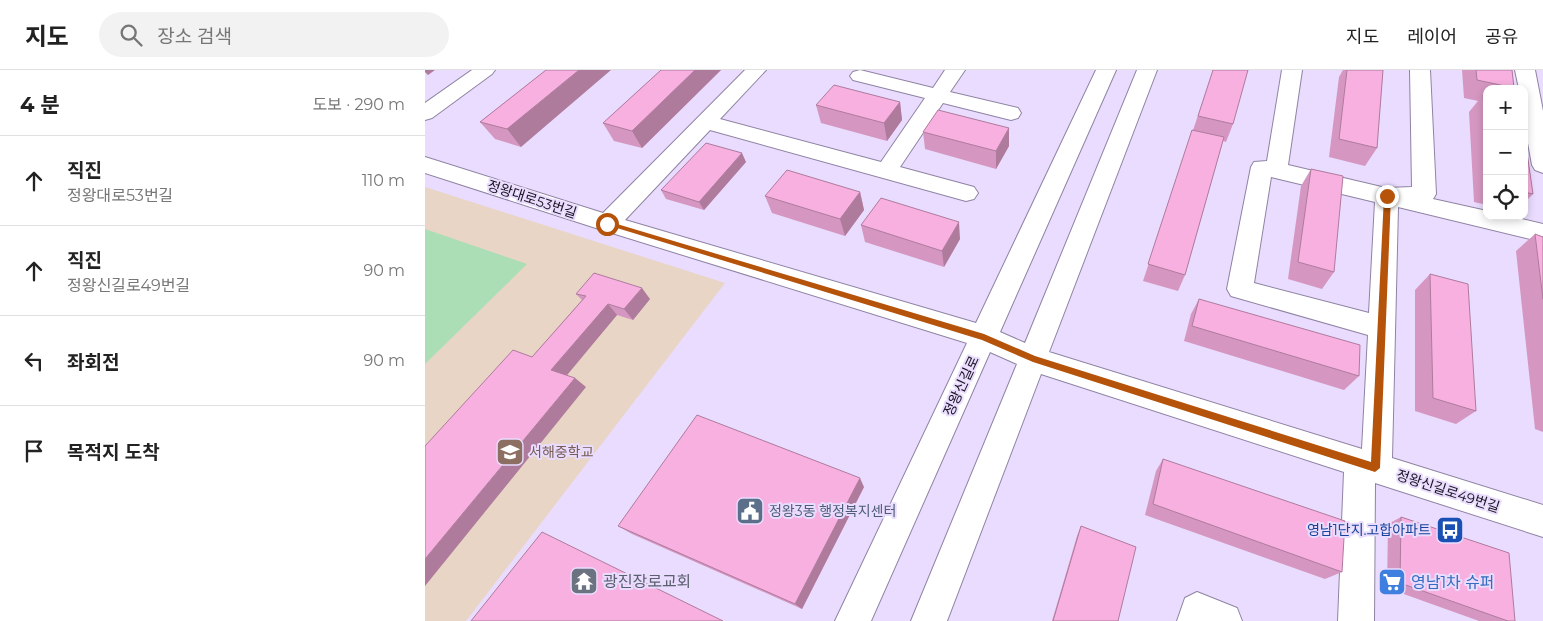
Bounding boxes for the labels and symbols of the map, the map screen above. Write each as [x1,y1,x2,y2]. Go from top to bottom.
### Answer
street label: 정왕대로53번길 [485,176,579,222]
route end [1376,185,1399,208]
route start [596,213,619,236]
street label: 정왕신길로 [939,353,983,419]
school or university icon: 서해중학교 [495,437,525,467]
place label: 서해중학교 [529,443,594,461]
street label: 정왕신길로49번길 [1394,466,1502,516]
public building icon: 정왕3동 행정복지센터 [735,496,765,526]
place label: 정왕3동 행정복지센터 [769,502,896,520]
bus stop icon: 영남1단지.고합아파트 [1435,515,1465,545]
place label: 영남1단지.고합아파트 [1307,521,1431,539]
temple icon: 광진장로교회 [569,566,599,596]
supermarket icon: 영남1차 슈퍼 [1377,567,1407,597]
place label: 광진장로교회 [603,572,691,591]
place label: 영남1차 슈퍼 [1411,573,1495,592]

